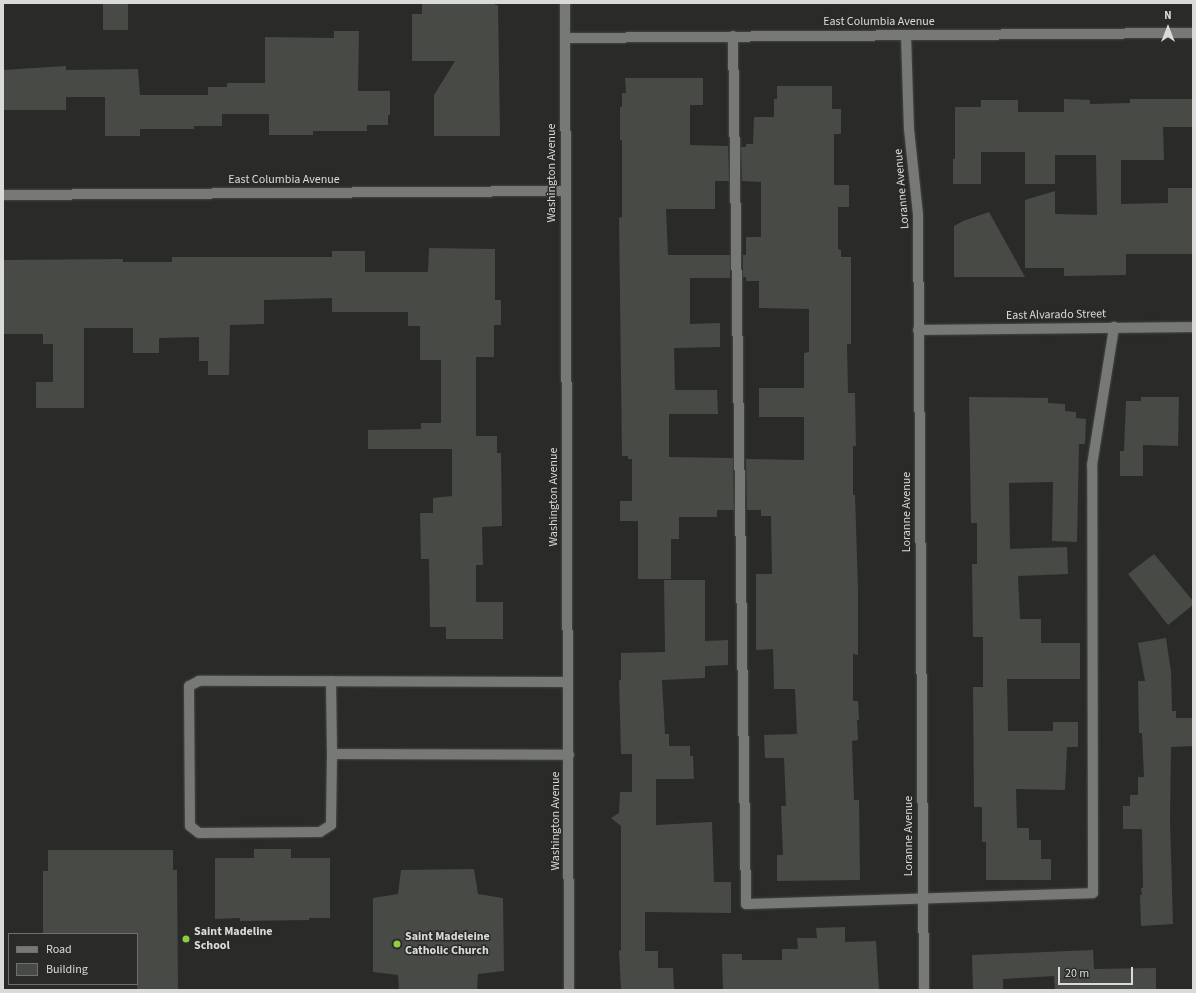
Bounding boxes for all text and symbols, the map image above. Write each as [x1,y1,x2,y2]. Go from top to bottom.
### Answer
north arrow [1148,8,1188,48]
text: N [1164,8,1172,23]
street label: East Columbia Avenue [823,15,935,29]
street label: Washington Avenue [545,124,559,222]
street label: Loranne Avenue [891,148,913,230]
street label: East Columbia Avenue [228,173,340,187]
street label: East Alvarado Street [1006,307,1106,323]
street label: Washington Avenue [547,448,561,546]
street label: Loranne Avenue [900,472,914,552]
street label: Washington Avenue [549,772,563,870]
street label: Loranne Avenue [902,796,916,876]
place label: Saint Madeline School [194,925,273,953]
place label: Saint Madeleine Catholic Church [405,930,490,958]
legend [8,933,138,985]
marker: Saint Madeline School [181,934,191,944]
marker: Saint Madeleine Catholic Church [392,939,402,949]
text: Road [46,941,72,958]
scale bar [1060,959,1135,985]
text: Building [46,961,88,978]
text: 20 m [1065,965,1089,982]

